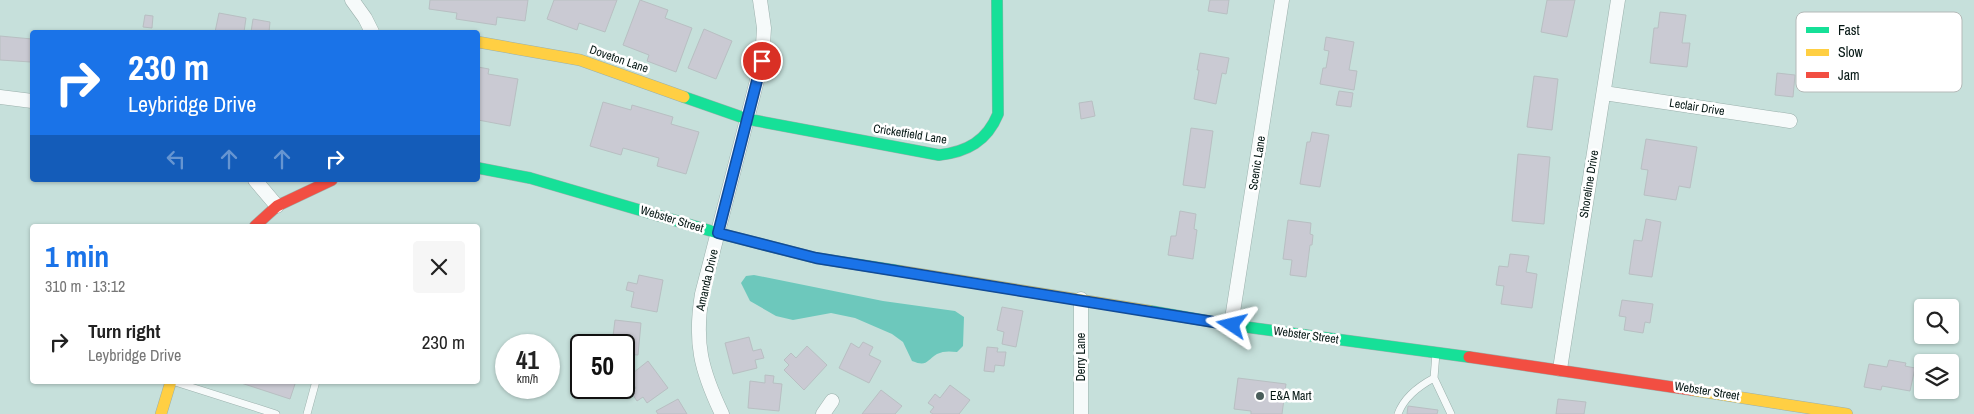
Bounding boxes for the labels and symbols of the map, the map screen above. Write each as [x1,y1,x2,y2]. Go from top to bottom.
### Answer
legend [1796,12,1962,92]
text: Fast [1838,21,1860,39]
pin [741,40,783,82]
street label: Doveton Lane [587,41,651,77]
text: Slow [1838,43,1864,61]
text: Jam [1838,66,1860,84]
street label: Leclair Drive [1668,95,1726,119]
street label: Cricketfield Lane [872,120,948,148]
street label: Scenic Lane [1245,135,1269,191]
street label: Shoreline Drive [1576,149,1602,219]
street label: Webster Street [638,202,706,236]
street label: Amanda Drive [692,248,722,313]
position arrow [1205,298,1257,350]
street label: Webster Street [1272,323,1340,348]
street label: Derry Lane [1073,333,1089,381]
speed limit sign: 50 [570,334,635,399]
street label: Webster Street [1673,378,1741,404]
place label: E&A Mart [1270,388,1312,404]
marker: E&A Mart [1254,390,1266,402]

